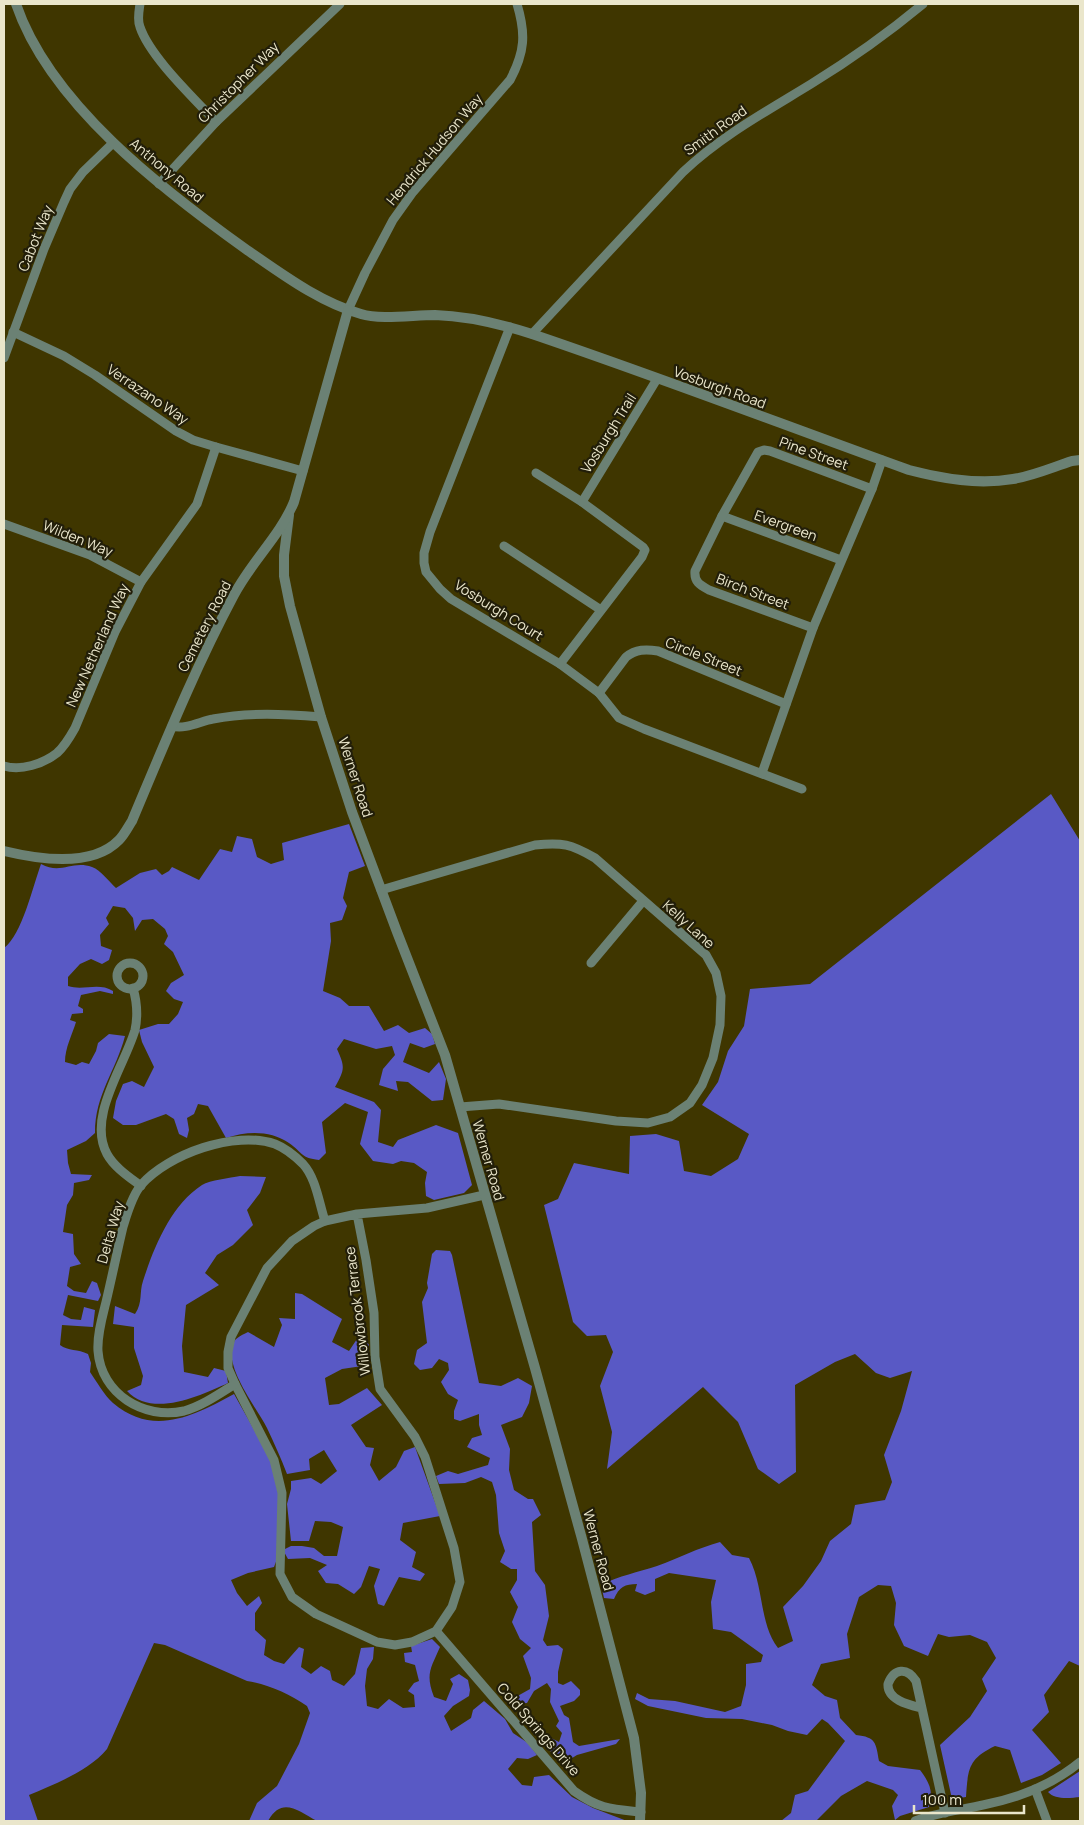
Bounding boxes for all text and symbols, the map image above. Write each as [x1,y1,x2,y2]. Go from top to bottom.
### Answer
street label: Christopher Way [193,37,283,127]
street label: Hendrick Hudson Way [382,89,487,209]
street label: Smith Road [680,101,750,159]
street label: Anthony Road [126,134,208,206]
street label: Cabot Way [13,201,57,274]
street label: Verrazano Way [103,360,193,429]
street label: Vosburgh Road [671,361,769,413]
street label: Vosburgh Trail [576,390,640,476]
street label: Pine Street [777,432,851,474]
street label: Evergreen [752,505,820,545]
street label: Wilden Way [40,515,116,561]
street label: Birch Street [714,568,793,614]
street label: Vosburgh Court [451,575,547,645]
street label: Cemetery Road [173,577,235,675]
street label: New Netherland Way [61,580,133,710]
street label: Circle Street [663,632,746,680]
street label: Werner Road [334,735,378,819]
street label: Kelly Lane [659,896,719,952]
street label: Werner Road [468,1118,510,1202]
street label: Delta Way [92,1198,128,1265]
street label: Willowbrook Terrace [340,1246,374,1376]
street label: Werner Road [579,1507,619,1593]
street label: Cold Springs Drive [493,1678,585,1780]
scale bar [914,1782,1024,1814]
text: 100 m [922,1789,962,1810]

